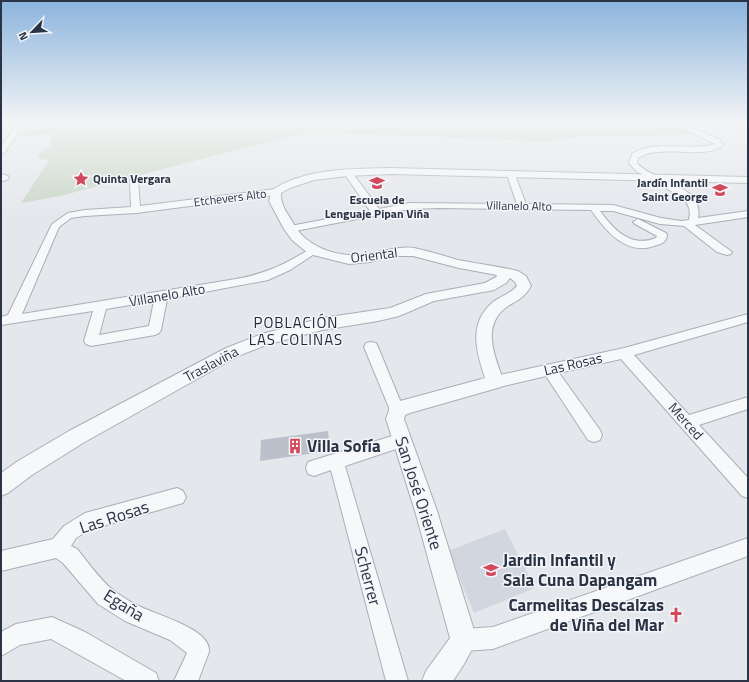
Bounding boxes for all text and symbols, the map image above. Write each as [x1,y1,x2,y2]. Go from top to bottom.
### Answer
north arrow [12,12,52,52]
text: N [14,29,32,43]
place label: Quinta Vergara [93,169,171,188]
place icon: Quinta Vergara [72,170,90,188]
place label: Jardín Infantil Saint George [637,173,708,206]
school or university icon: Escuela de Lenguaje Pipan Viña [368,174,386,192]
school or university icon: Jardín Infantil Saint George [711,181,729,199]
street label: Etchevers Alto [193,184,267,211]
place label: Escuela de Lenguaje Pipan Viña [325,190,429,223]
street label: Villanelo Alto [486,195,552,216]
street label: Oriental [349,241,398,268]
street label: Villanelo Alto [127,277,207,312]
district label: POBLACIÓN LAS COLINAS [249,311,343,351]
street label: Traslaviña [180,340,242,387]
street label: Las Rosas [542,347,604,380]
street label: Merced [664,397,709,444]
place label: Villa Sofía [307,433,381,459]
street label: San José Oriente [388,433,450,553]
building icon: Villa Sofía [286,437,304,455]
street label: Las Rosas [76,493,152,540]
street label: Scherrer [348,543,388,609]
place label: Jardin Infantil y Sala Cuna Dapangam [503,547,657,593]
school or university icon: Jardin Infantil y Sala Cuna Dapangam [482,561,500,579]
street label: Egaña [98,582,150,628]
place label: Carmelitas Descalzas de Viña del Mar [508,592,665,638]
church icon: Carmelitas Descalzas de Viña del Mar [667,606,685,624]

